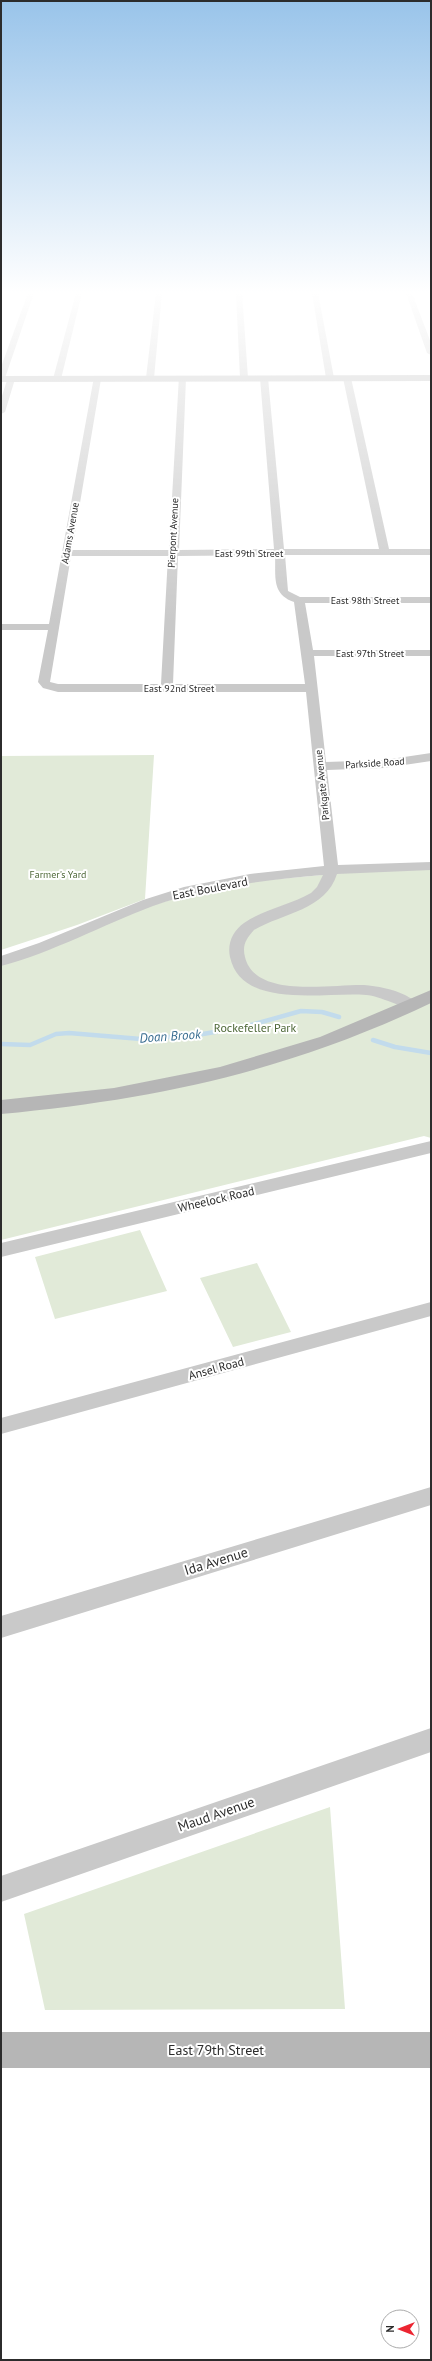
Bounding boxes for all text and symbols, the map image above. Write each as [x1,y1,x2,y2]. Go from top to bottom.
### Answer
street label: Pierpont Avenue [165,498,181,568]
street label: Adams Avenue [58,501,82,565]
street label: East 99th Street [215,547,284,560]
street label: East 98th Street [331,594,400,607]
street label: East 97th Street [336,647,405,660]
street label: East 92nd Street [144,682,215,695]
street label: Parkgate Avenue [312,749,332,821]
street label: Parkside Road [345,754,405,772]
park label: Farmer's Yard [30,868,86,881]
street label: East Boulevard [171,873,249,903]
park label: Rockefeller Park [214,1020,296,1035]
water label: Doan Brook [139,1025,202,1047]
street label: Wheelock Road [176,1183,256,1215]
street label: Ansel Road [187,1353,245,1383]
street label: Ida Avenue [182,1543,250,1579]
street label: Maud Avenue [175,1792,257,1836]
street label: East 79th Street [168,2041,264,2059]
north arrow [380,2309,420,2349]
text: N [383,2325,397,2333]

